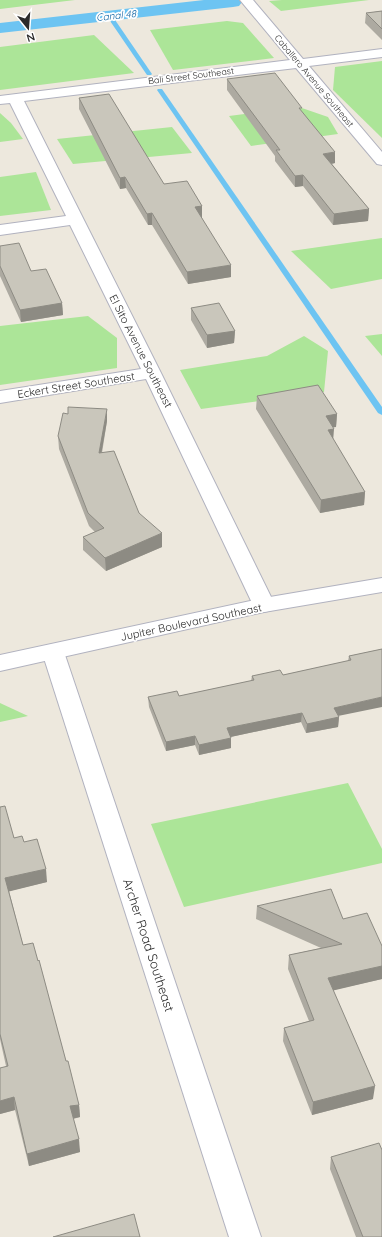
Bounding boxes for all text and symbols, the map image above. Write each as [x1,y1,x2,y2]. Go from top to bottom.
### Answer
water label: Canal 48 [95,7,138,24]
north arrow [8,8,48,48]
text: N [25,30,37,45]
street label: Caballero Avenue Southeast [272,32,356,129]
street label: Bali Street Southeast [147,65,235,86]
street label: El Sito Avenue Southeast [106,292,176,410]
street label: Eckert Street Southeast [16,369,136,401]
street label: Jupiter Boulevard Southeast [119,600,263,644]
street label: Archer Road Southeast [120,876,178,1014]

